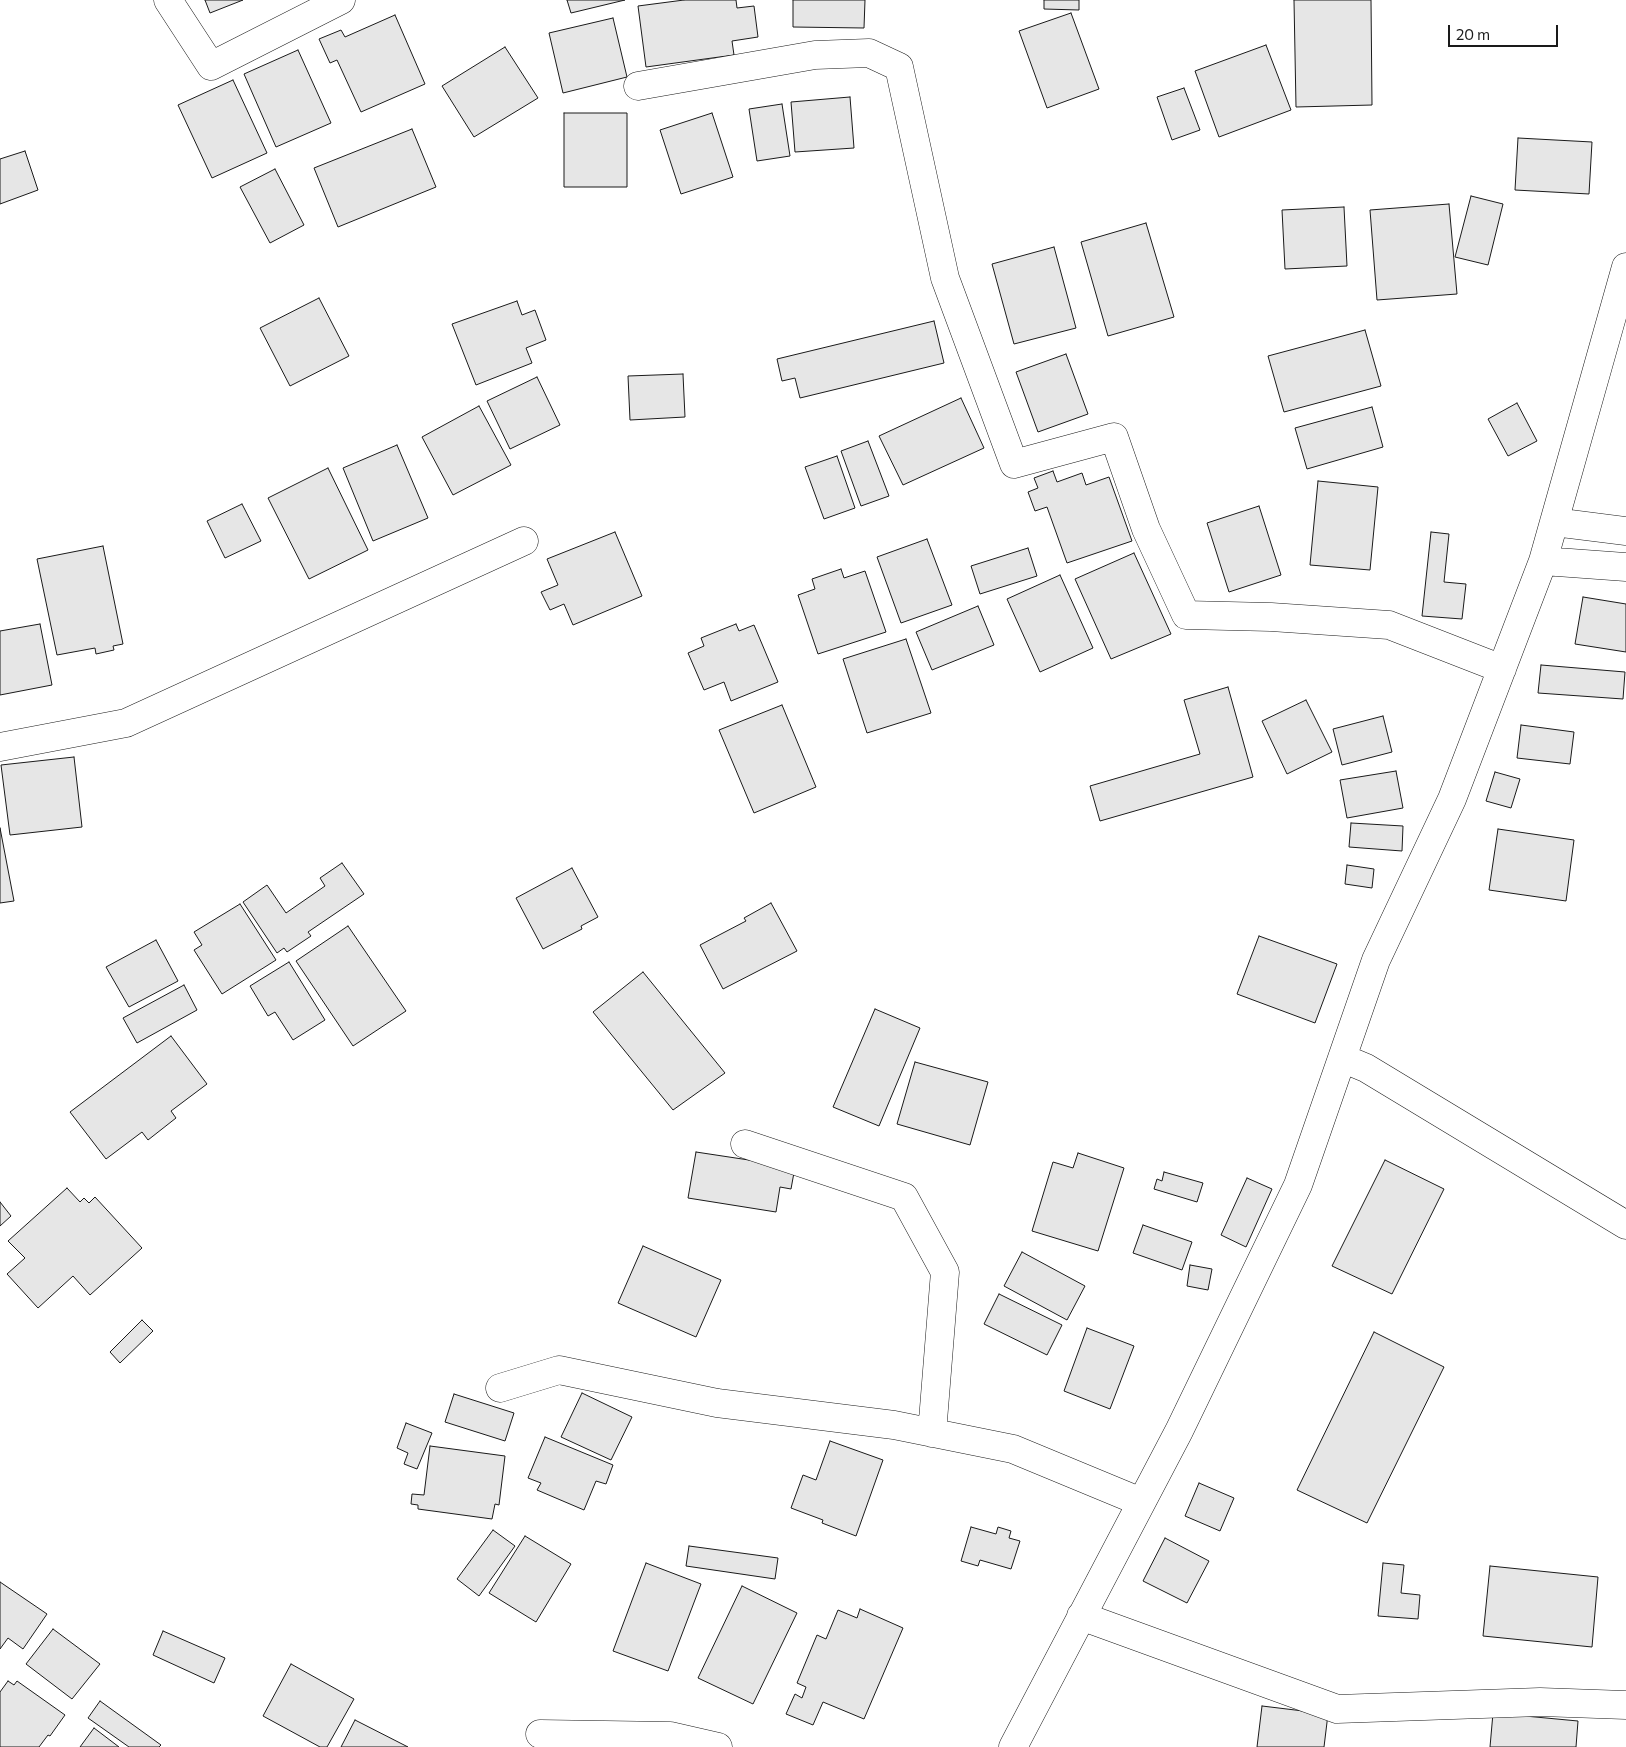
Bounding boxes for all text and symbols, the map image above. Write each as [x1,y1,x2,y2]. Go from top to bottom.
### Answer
scale bar [1451,15,1561,47]
text: 20 m [1456,25,1490,43]

